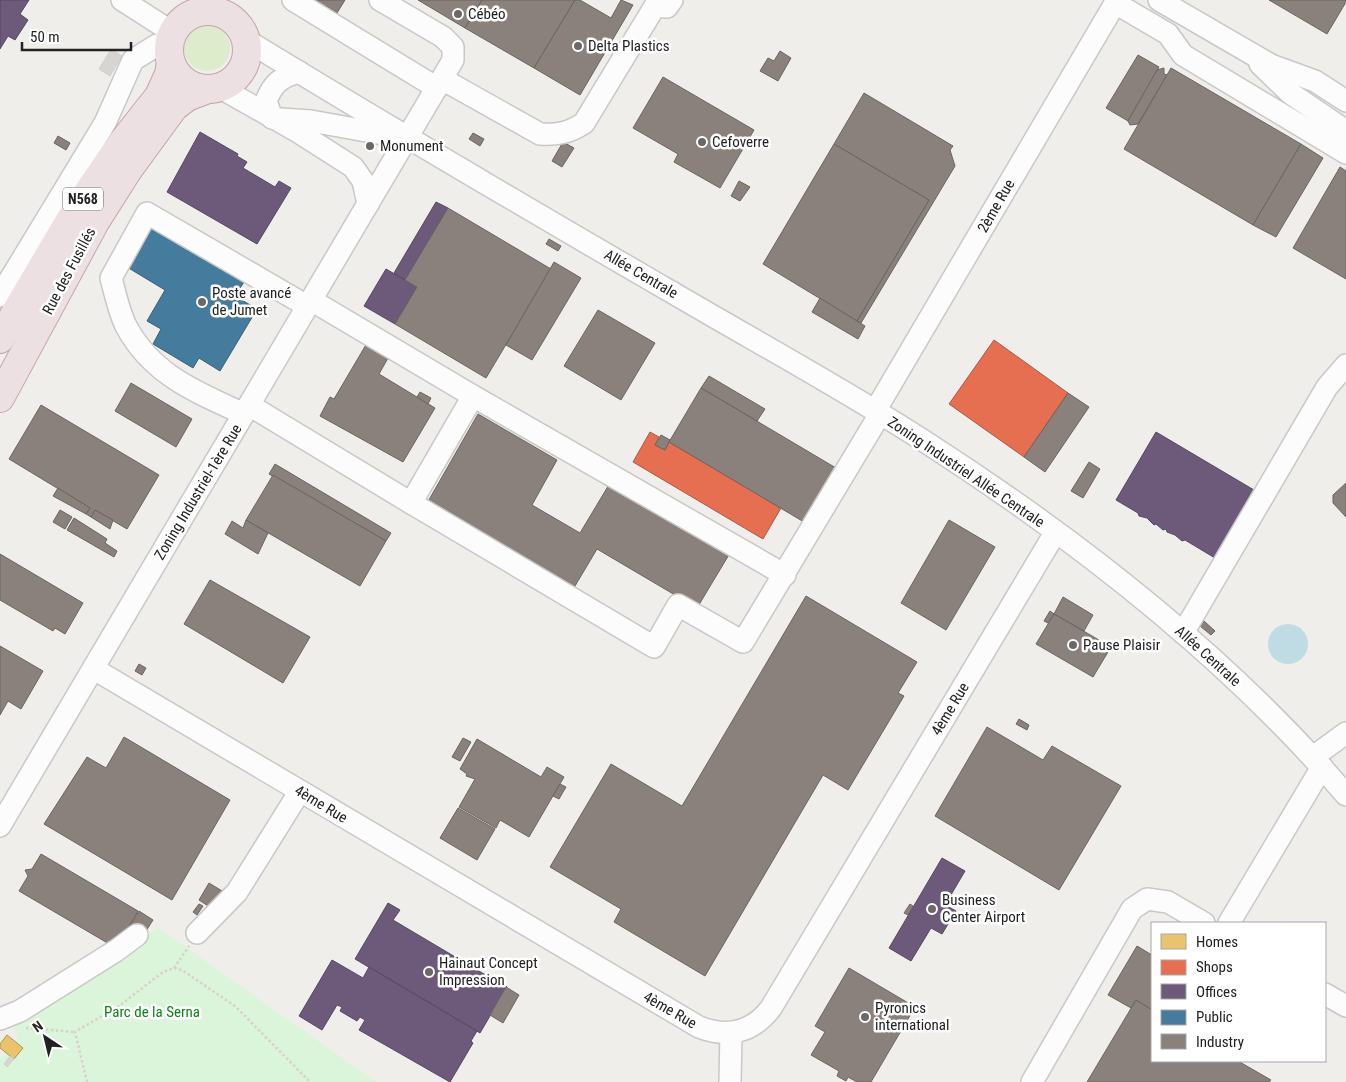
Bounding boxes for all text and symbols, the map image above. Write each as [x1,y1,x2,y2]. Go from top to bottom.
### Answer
place label: Cébéo [468,5,506,23]
marker: Cébéo [452,8,464,20]
scale bar [22,20,131,52]
text: 50 m [30,28,60,46]
place label: Delta Plastics [588,37,670,55]
marker: Delta Plastics [572,40,584,52]
place label: Cefoverre [712,133,769,151]
marker: Cefoverre [696,136,708,148]
place label: Monument [380,137,443,155]
marker: Monument [364,140,376,152]
street label: 2ème Rue [974,176,1018,236]
road number: N568 [63,188,103,210]
street label: Rue des Fusillés [39,224,100,318]
street label: Allée Centrale [601,246,681,302]
place label: Poste avancé de Jumet [212,284,291,319]
marker: Poste avancé de Jumet [196,296,208,308]
street label: Zoning Industriel Allée Centrale [884,413,1048,531]
street label: Zoning Industriel-1ère Rue [150,421,246,563]
street label: Allée Centrale [1171,622,1245,690]
place label: Pause Plaisir [1083,636,1161,654]
marker: Pause Plaisir [1067,639,1079,651]
street label: 4ème Rue [927,679,973,739]
street label: 4ème Rue [291,781,351,827]
place label: Business Center Airport [942,891,1025,926]
marker: Business Center Airport [926,903,938,915]
legend [1151,922,1326,1062]
text: Homes [1196,933,1238,951]
place label: Hainaut Concept Impression [439,954,538,989]
text: Shops [1196,958,1233,976]
marker: Hainaut Concept Impression [423,966,435,978]
text: Offices [1196,983,1237,1001]
street label: 4ème Rue [640,988,700,1032]
place label: Pyronics international [875,999,950,1034]
park label: Parc de la Serna [104,1003,200,1021]
text: Public [1196,1008,1233,1026]
marker: Pyronics international [859,1011,871,1023]
north arrow [20,1012,70,1062]
text: N [29,1017,46,1035]
text: Industry [1196,1033,1244,1051]

